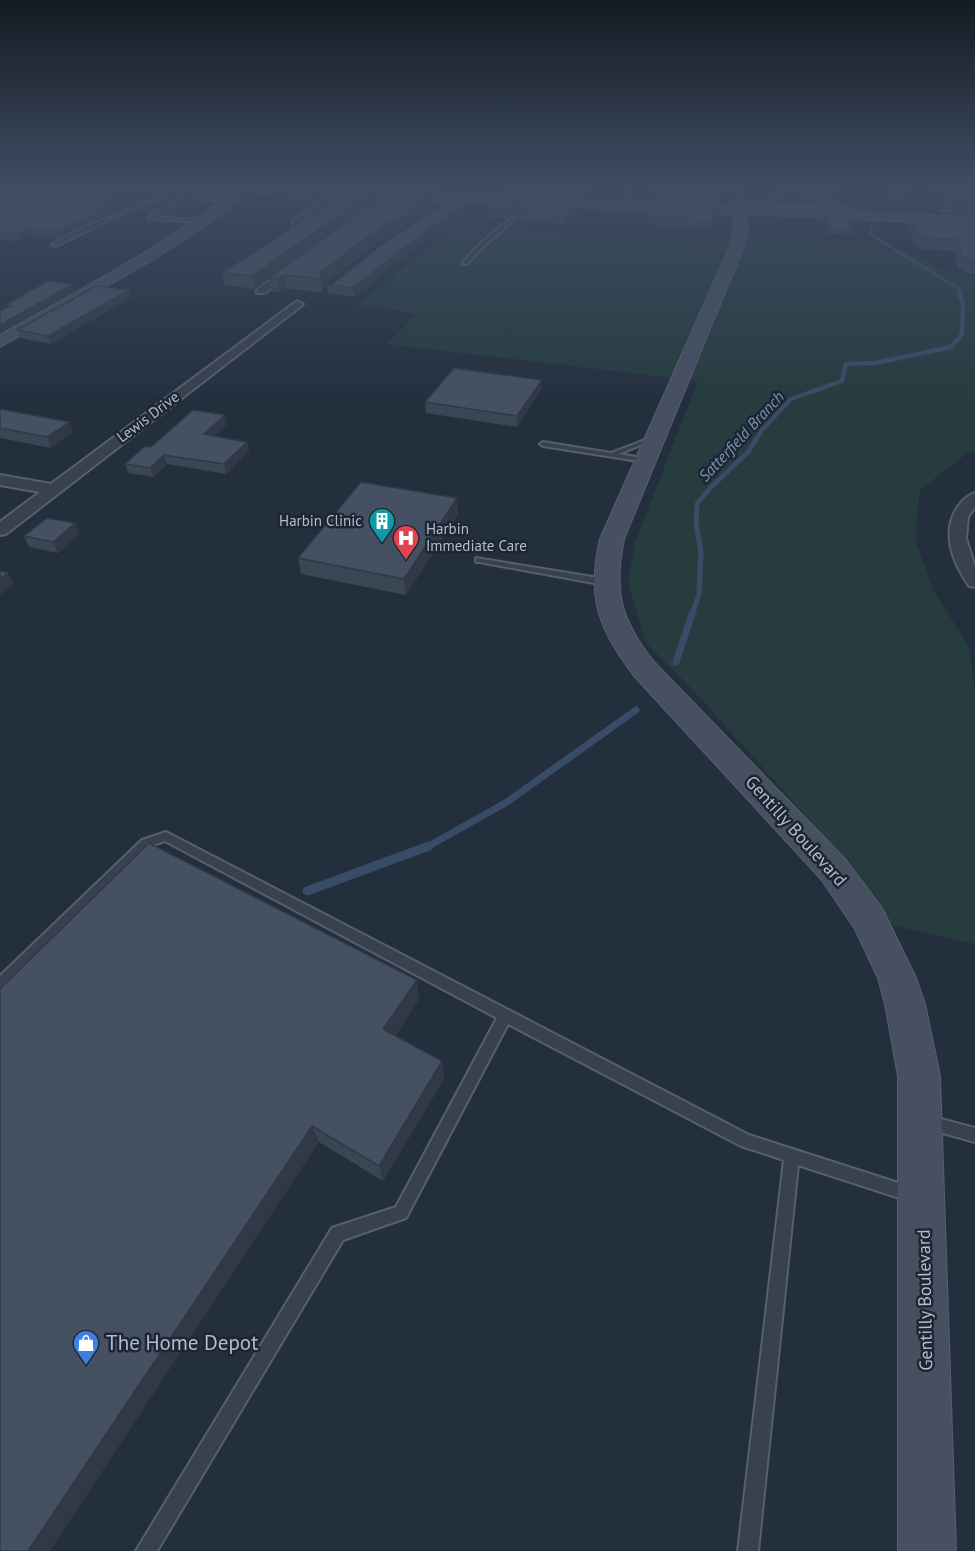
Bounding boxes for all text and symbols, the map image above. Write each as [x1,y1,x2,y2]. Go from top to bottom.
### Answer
street label: Lewis Drive [113,387,183,446]
water label: Satterfield Branch [694,387,788,485]
building icon: Harbin Clinic [367,506,397,544]
place label: Harbin Clinic [279,511,362,530]
place label: Harbin Immediate Care [426,519,527,555]
hospital icon: Harbin Immediate Care [391,523,421,561]
street label: Gentilly Boulevard [741,770,852,891]
street label: Gentilly Boulevard [912,1229,937,1371]
shop icon: The Home Depot [71,1328,101,1366]
place label: The Home Depot [106,1329,258,1356]

